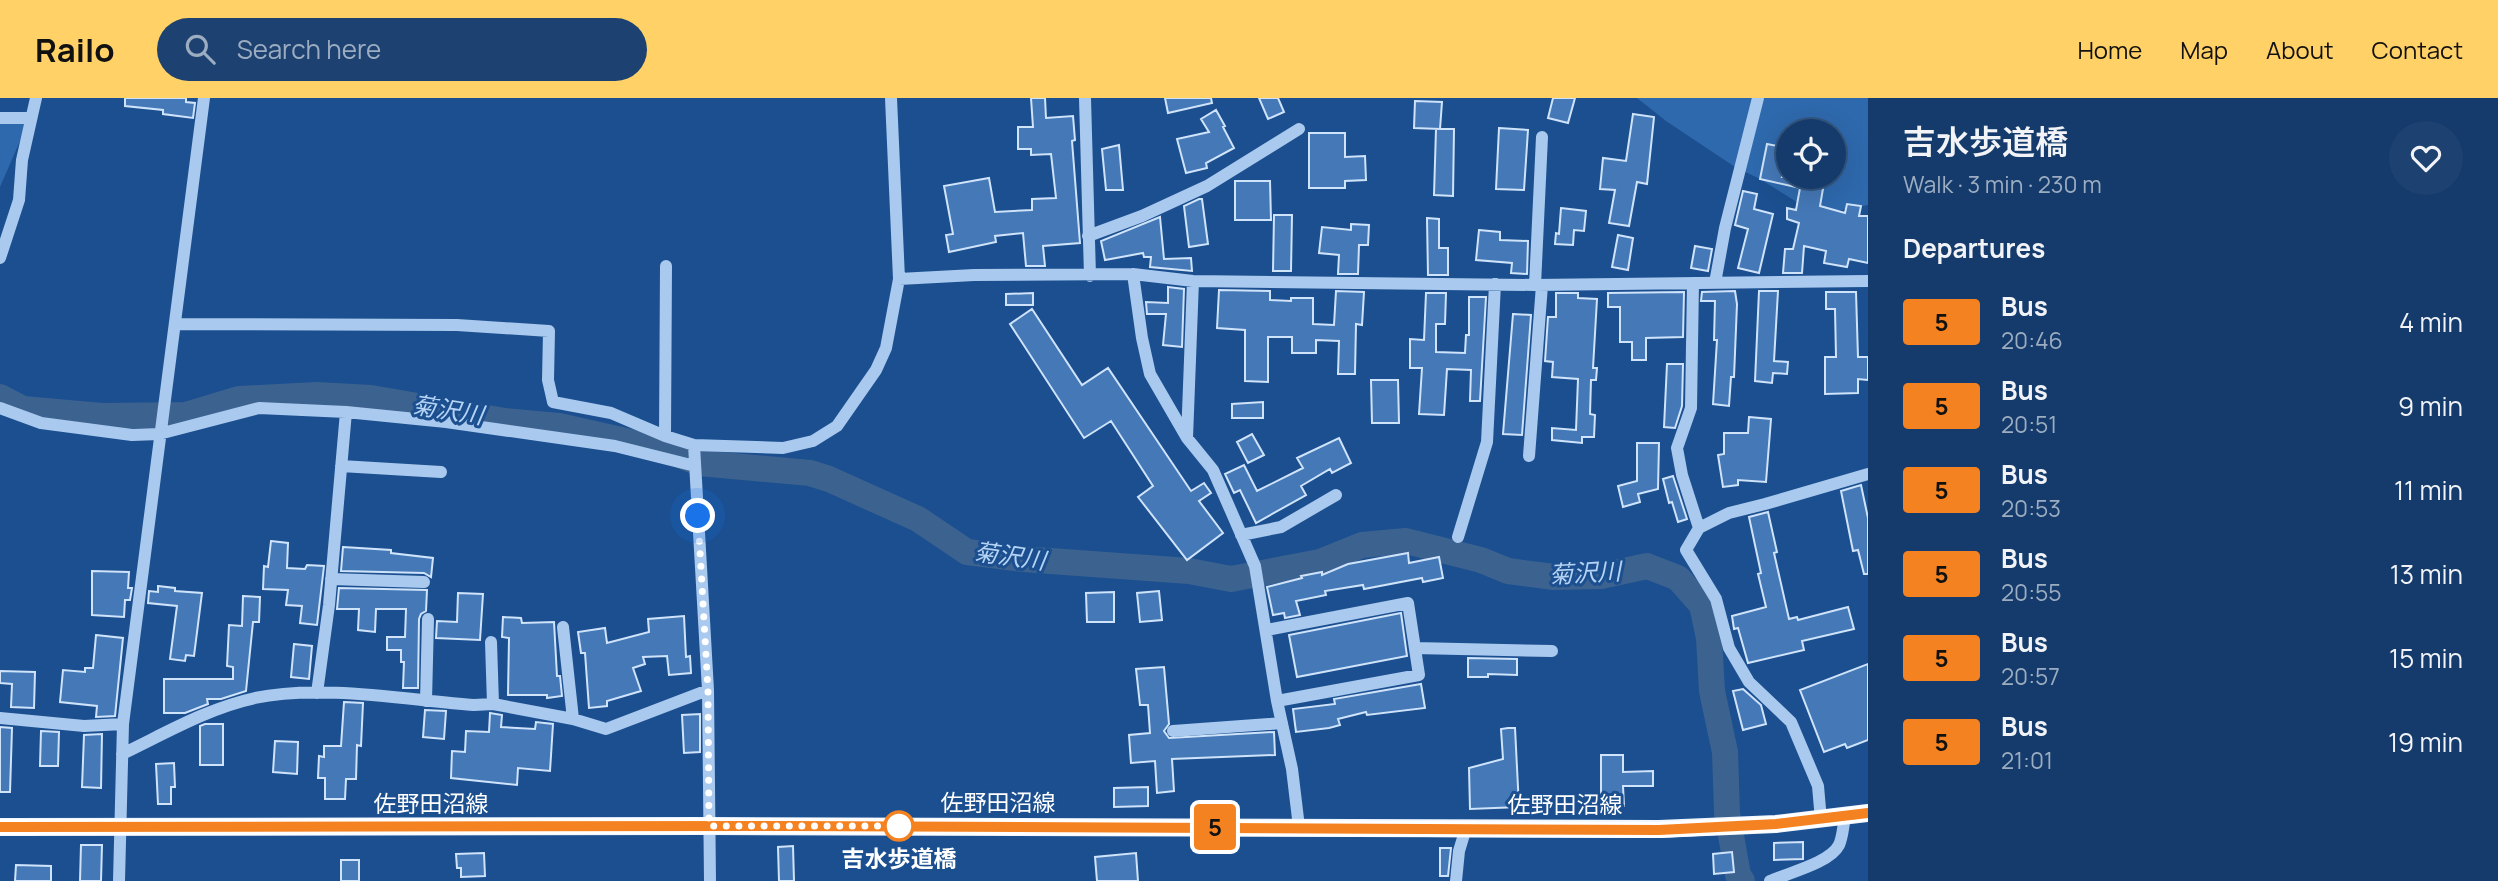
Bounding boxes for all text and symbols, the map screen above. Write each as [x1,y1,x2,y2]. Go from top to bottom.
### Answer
search box [157,18,647,81]
text: Railo [35,27,115,72]
icon: search [181,30,219,68]
text: Search here [237,31,381,67]
text: Home [2077,33,2142,66]
text: Map [2180,33,2228,66]
text: About [2266,33,2334,66]
text: Contact [2372,33,2463,66]
map controls [1776,119,1846,189]
button: locate [1776,119,1846,189]
text: 吉水歩道橋 [1903,119,2068,164]
button: heart [2389,121,2463,195]
text: Walk · 3 min · 230 m [1903,168,2102,200]
text: Departures [1903,230,2045,266]
text: Bus [2001,288,2048,324]
text: 4 min [2399,304,2463,340]
text: 5 [1934,305,1949,338]
text: 20:46 [2001,324,2063,356]
text: Bus [2001,372,2048,408]
water label: 菊沢川 [410,387,489,431]
text: 9 min [2398,388,2463,424]
text: 5 [1934,389,1949,422]
text: 20:51 [2001,408,2057,440]
text: Bus [2001,456,2048,492]
text: 11 min [2394,472,2463,508]
text: 5 [1934,473,1949,506]
text: 20:53 [2001,492,2061,524]
your location [680,498,715,533]
water label: 菊沢川 [972,534,1051,577]
text: Bus [2001,540,2048,576]
water label: 菊沢川 [1548,553,1625,590]
text: 13 min [2390,556,2463,592]
text: 5 [1934,557,1949,590]
text: 20:55 [2001,576,2062,608]
text: Bus [2001,624,2048,660]
text: 15 min [2389,640,2463,676]
text: 5 [1934,641,1949,674]
text: 20:57 [2001,660,2060,692]
text: Bus [2001,708,2048,744]
text: 19 min [2388,724,2463,760]
text: 5 [1934,725,1949,758]
text: 21:01 [2001,744,2053,776]
street label: 佐野田沼線 [941,786,1056,818]
street label: 佐野田沼線 [374,787,489,819]
street label: 佐野田沼線 [1508,788,1623,820]
line badge: 5 [1192,804,1238,850]
text: 5 [1208,810,1222,843]
marker: 吉水歩道橋 [884,811,914,841]
place label: 吉水歩道橋 [842,842,957,874]

